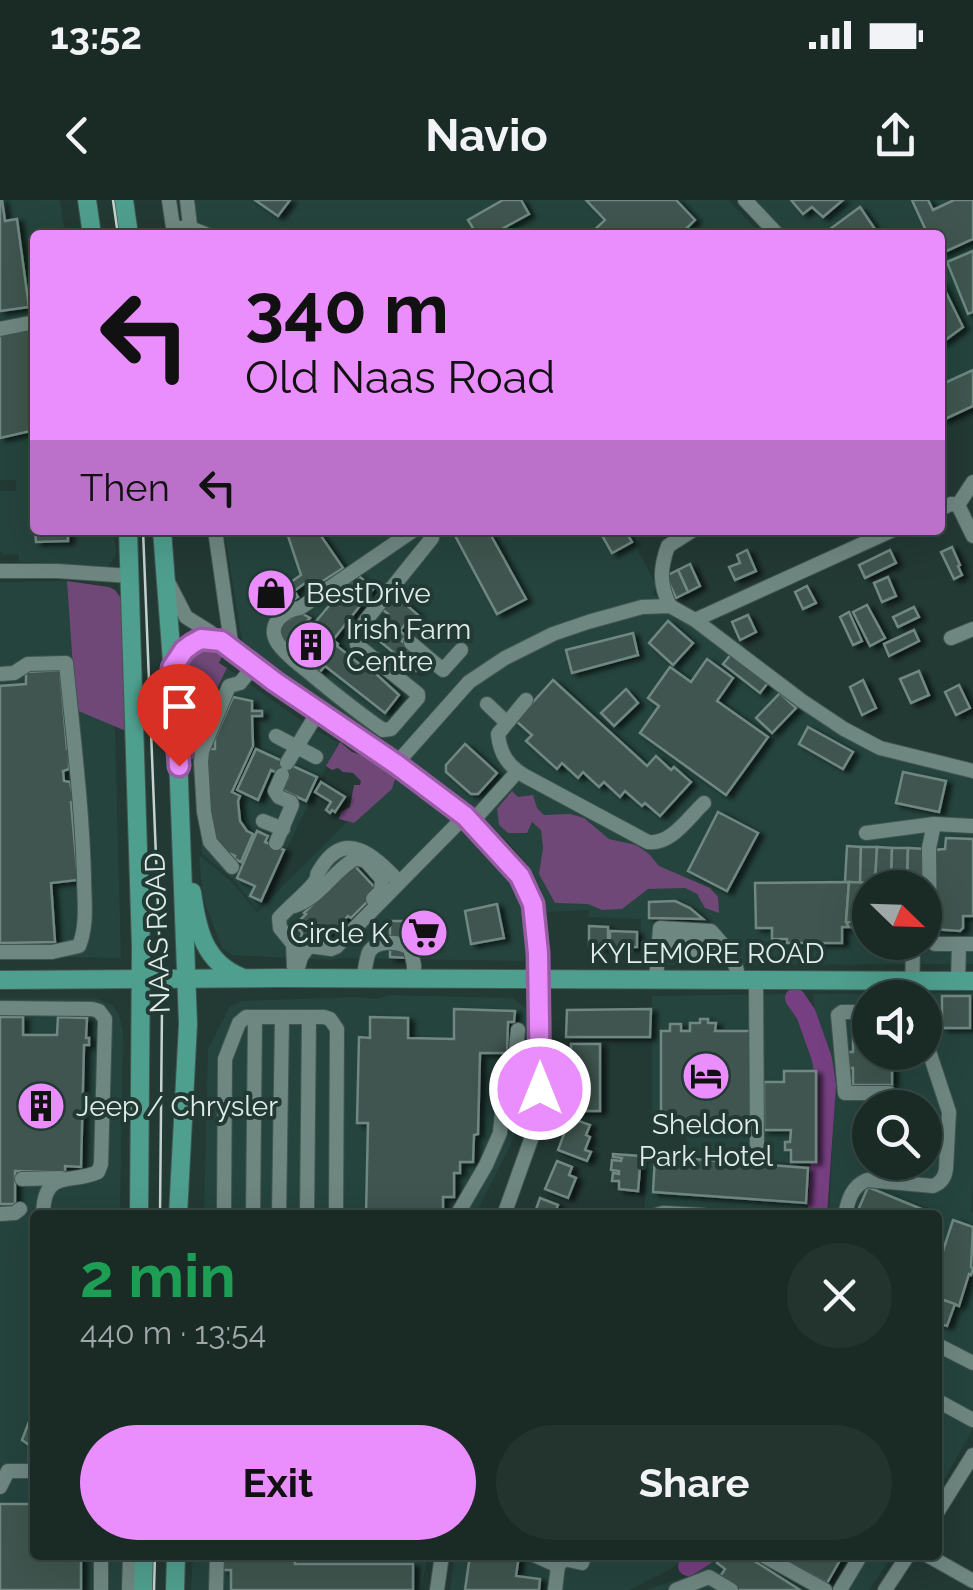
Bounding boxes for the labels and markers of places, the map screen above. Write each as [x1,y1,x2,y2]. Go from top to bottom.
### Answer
shop icon: BestDrive [245,567,297,619]
place label: BestDrive [306,577,431,610]
place label: Irish Farm Centre [346,613,471,678]
building icon: Irish Farm Centre [285,619,337,671]
pin [137,664,222,767]
supermarket icon: Circle K [398,907,450,959]
place label: Circle K [290,917,389,950]
hotel icon: Sheldon Park Hotel [680,1050,732,1102]
building icon: Jeep / Chrysler [15,1080,67,1132]
place label: Jeep / Chrysler [76,1090,278,1123]
place label: Sheldon Park Hotel [639,1108,774,1173]

